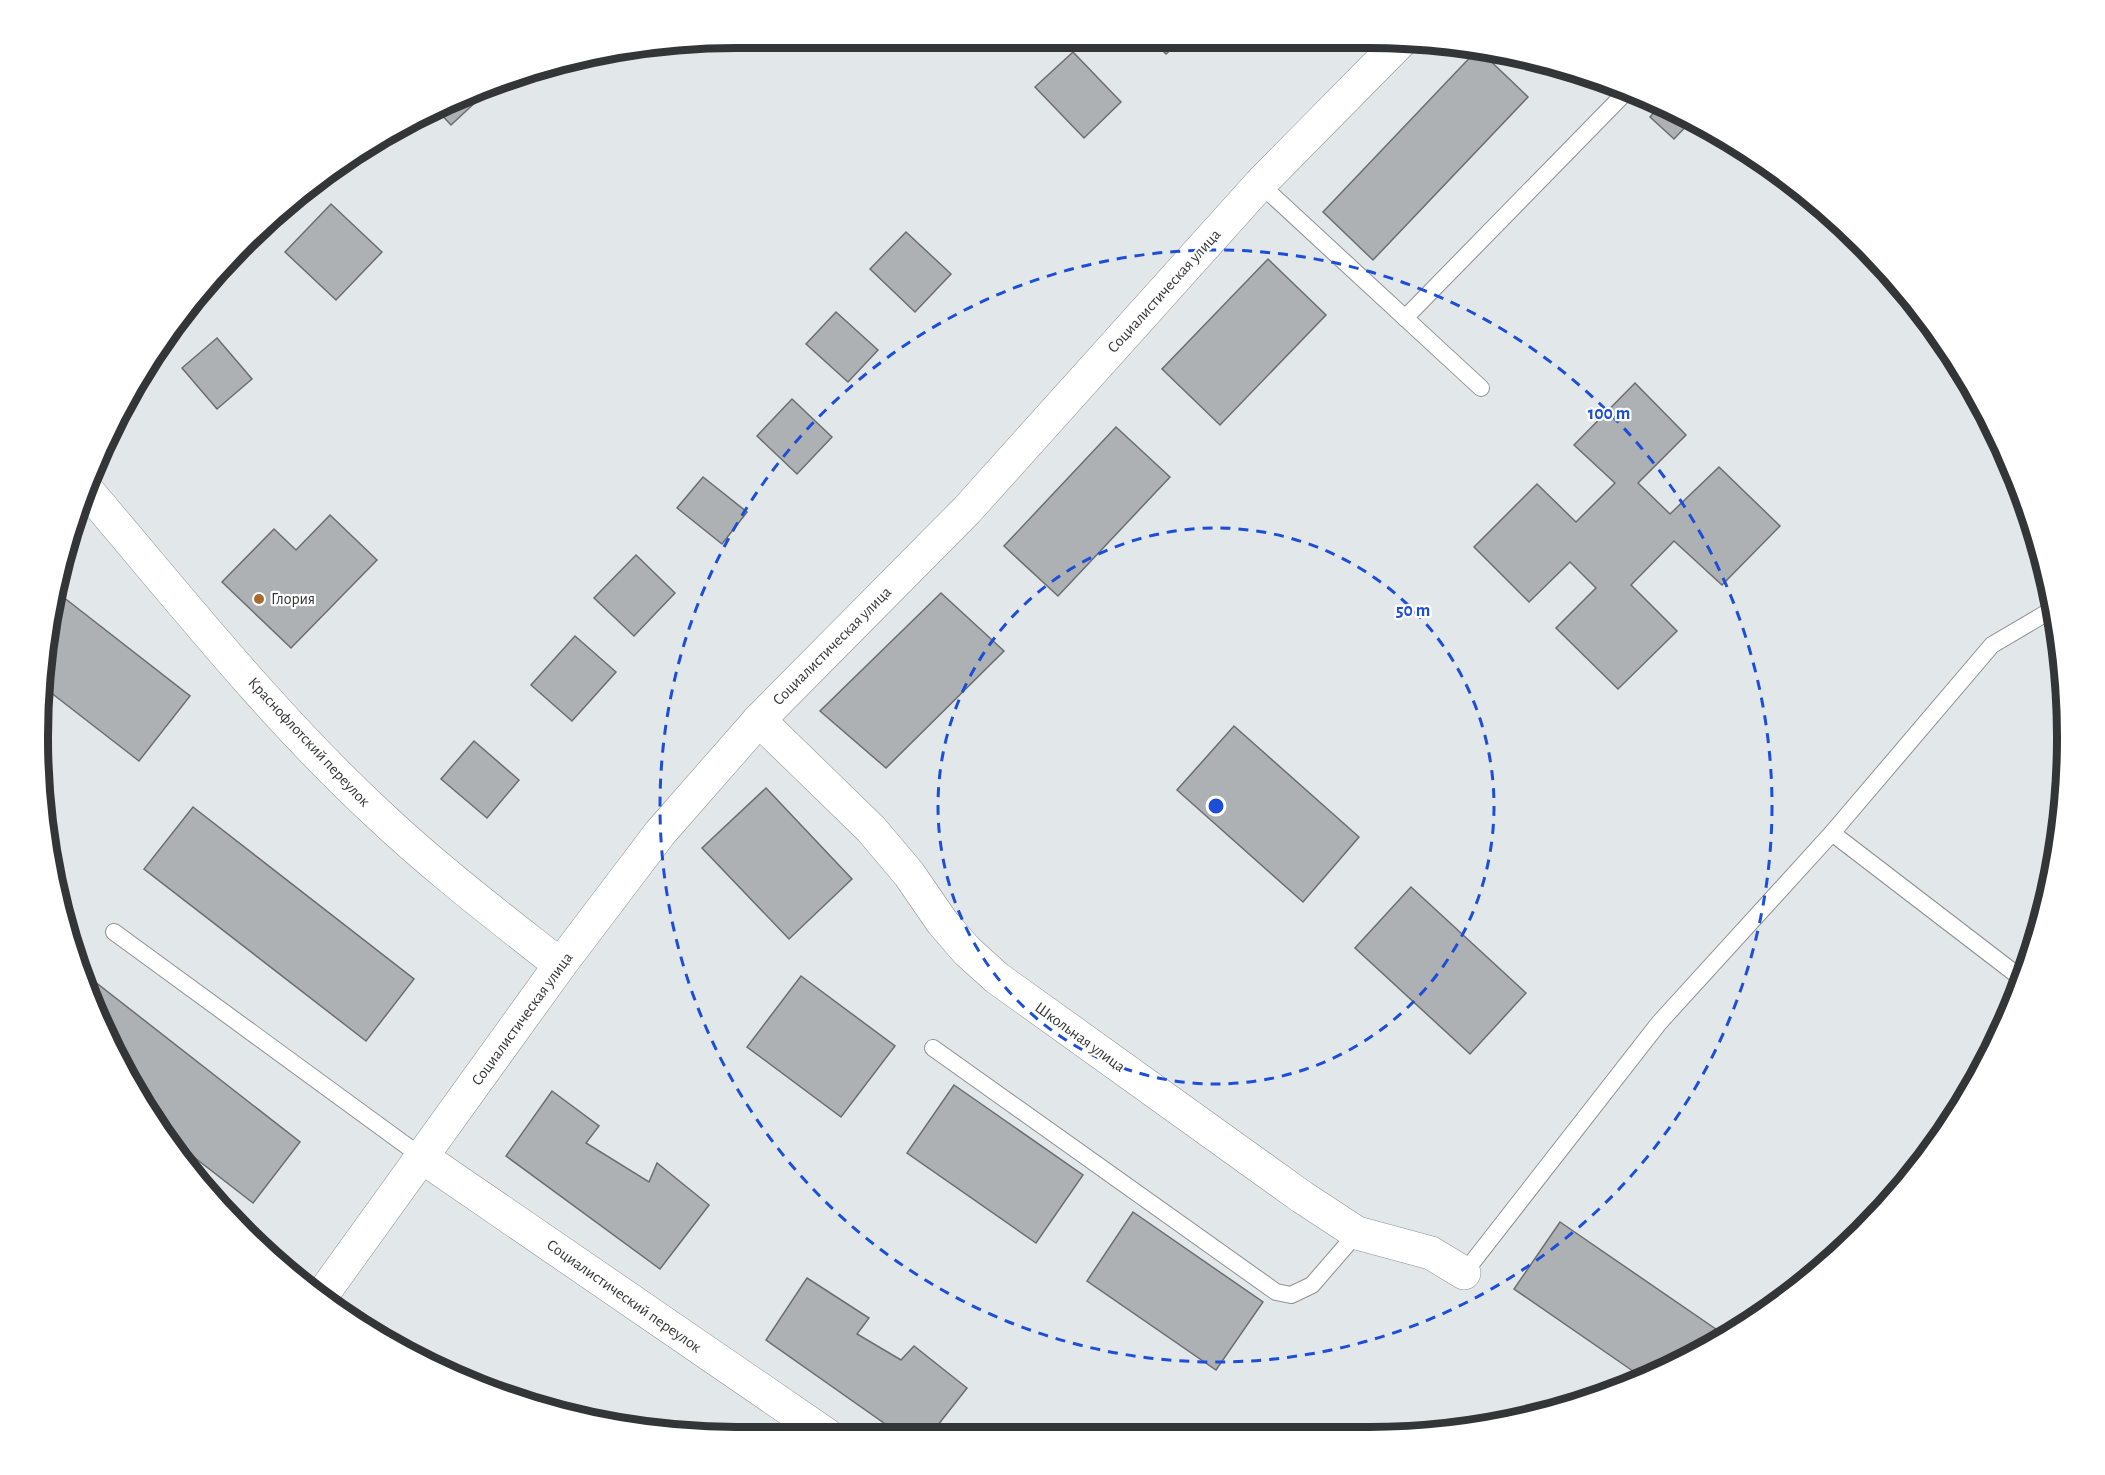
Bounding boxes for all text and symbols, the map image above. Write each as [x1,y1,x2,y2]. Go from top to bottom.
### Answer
street label: Социалистическая улица [1104,226,1224,357]
text: 100 m [1588,405,1630,423]
street label: Социалистическая улица [770,584,895,709]
place label: Глория [271,591,315,607]
marker: Глория [252,592,266,606]
text: 50 m [1396,602,1430,620]
street label: Краснофлотский переулок [244,674,373,811]
centre of rings [1206,796,1226,816]
street label: Социалистическая улица [468,949,576,1089]
street label: Школьная улица [1031,999,1128,1076]
street label: Социалистический переулок [543,1236,705,1357]

